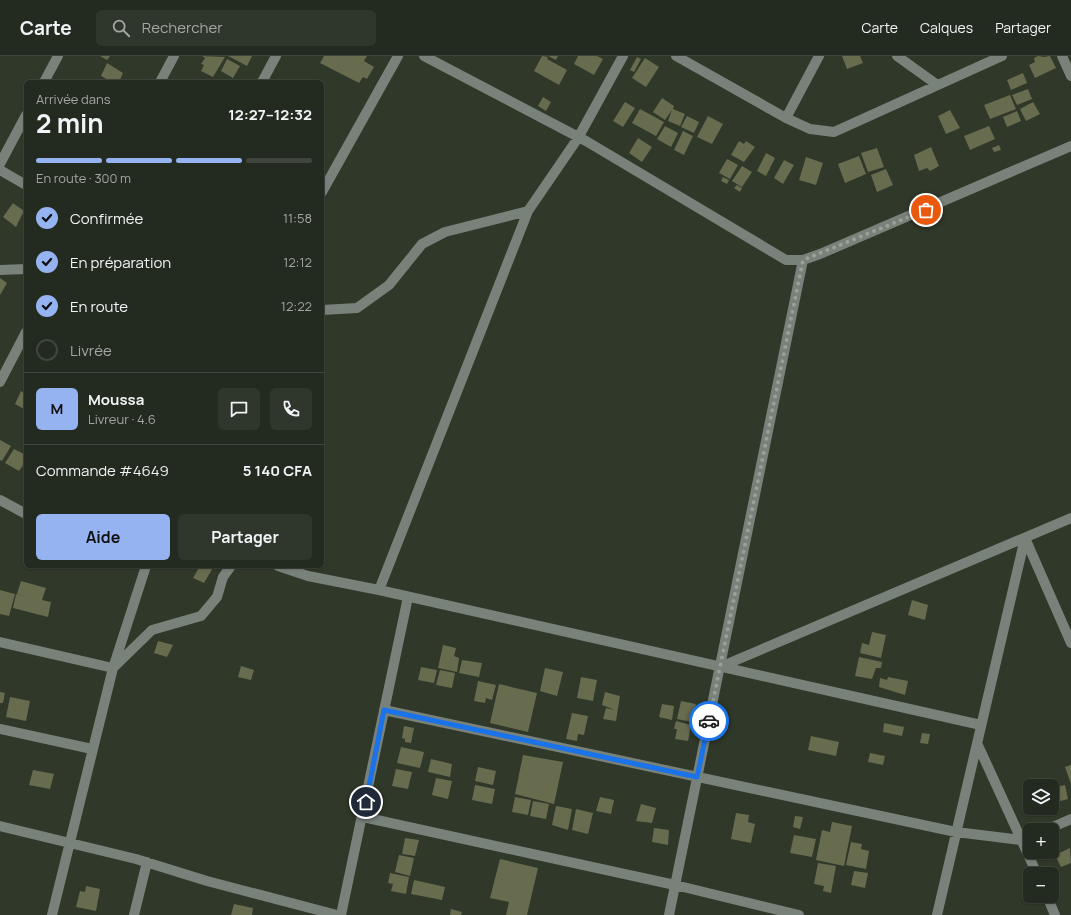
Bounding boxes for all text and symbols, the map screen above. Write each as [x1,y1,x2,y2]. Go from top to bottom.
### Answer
search box [96,10,376,46]
text: Carte [20,15,72,41]
icon: search [110,17,132,39]
text: Rechercher [142,17,223,38]
text: Carte [862,18,898,37]
text: Calques [920,18,973,37]
text: Partager [995,18,1051,37]
text: Arrivée dans [36,90,111,108]
text: 12:27–12:32 [228,104,312,125]
text: 2 min [36,105,104,141]
text: En route · 300 m [36,169,131,187]
pin [909,193,943,227]
icon: bag [915,199,937,221]
icon: check [36,207,58,229]
text: Confirmée [70,208,143,229]
text: 11:58 [283,209,312,227]
icon: check [36,251,58,273]
text: En préparation [70,252,171,273]
text: 12:12 [283,253,312,271]
icon: check [36,295,58,317]
text: En route [70,296,128,317]
text: 12:22 [281,297,312,315]
text: Livrée [70,340,112,361]
button: chat [218,388,260,430]
button: phone [270,388,312,430]
text: Moussa [88,389,144,410]
text: M [51,398,63,419]
text: Livreur · 4.6 [88,410,156,428]
text: Commande #4649 [36,460,169,481]
text: 5 140 CFA [243,460,312,481]
button: Aide [36,514,170,560]
button: Partager [178,514,312,560]
courier [689,701,729,741]
icon: car [698,710,720,732]
map controls [1023,779,1059,903]
button: layers [1023,779,1059,815]
pin [349,785,383,819]
icon: home [355,791,377,813]
button: + [1023,823,1059,859]
button: − [1023,867,1059,903]

